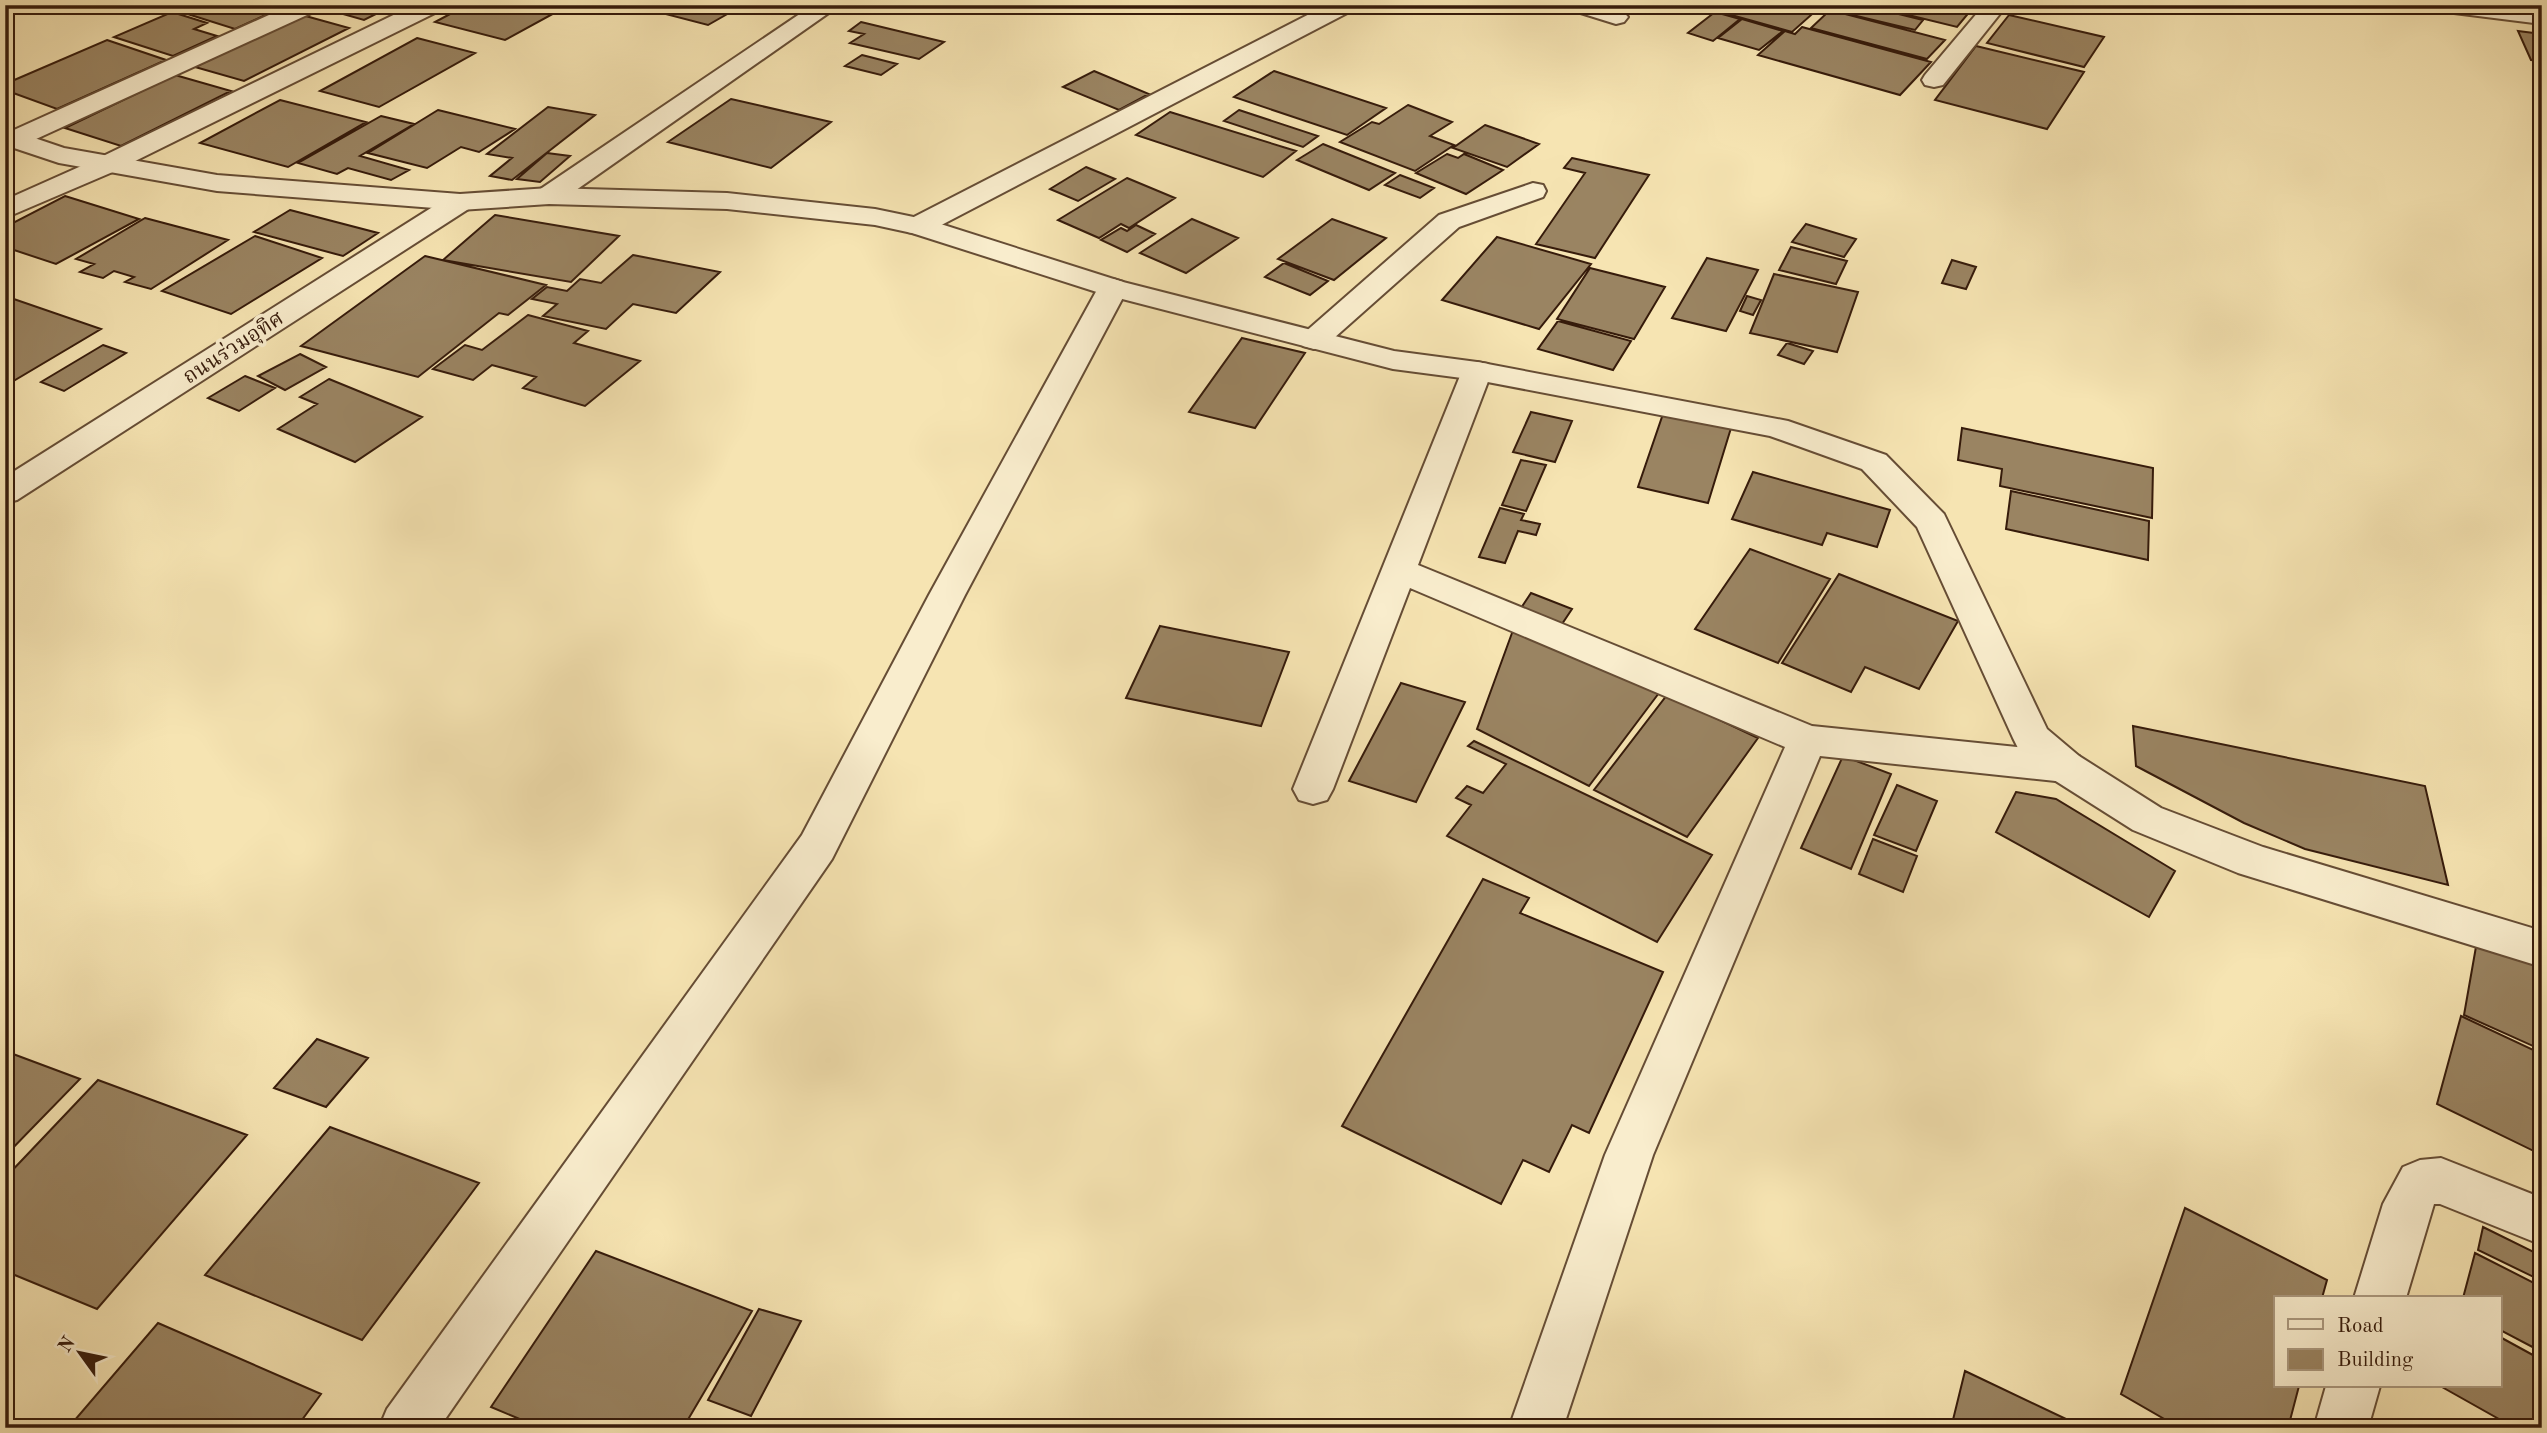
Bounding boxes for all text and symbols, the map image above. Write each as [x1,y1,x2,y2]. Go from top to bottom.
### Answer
street label: ถนนร่วมอุทิศ [178,306,289,390]
legend [2274,1296,2502,1388]
text: Road [2337,1316,2384,1337]
north arrow [46,1318,116,1388]
text: N [56,1333,80,1356]
text: Building [2337,1350,2414,1371]

